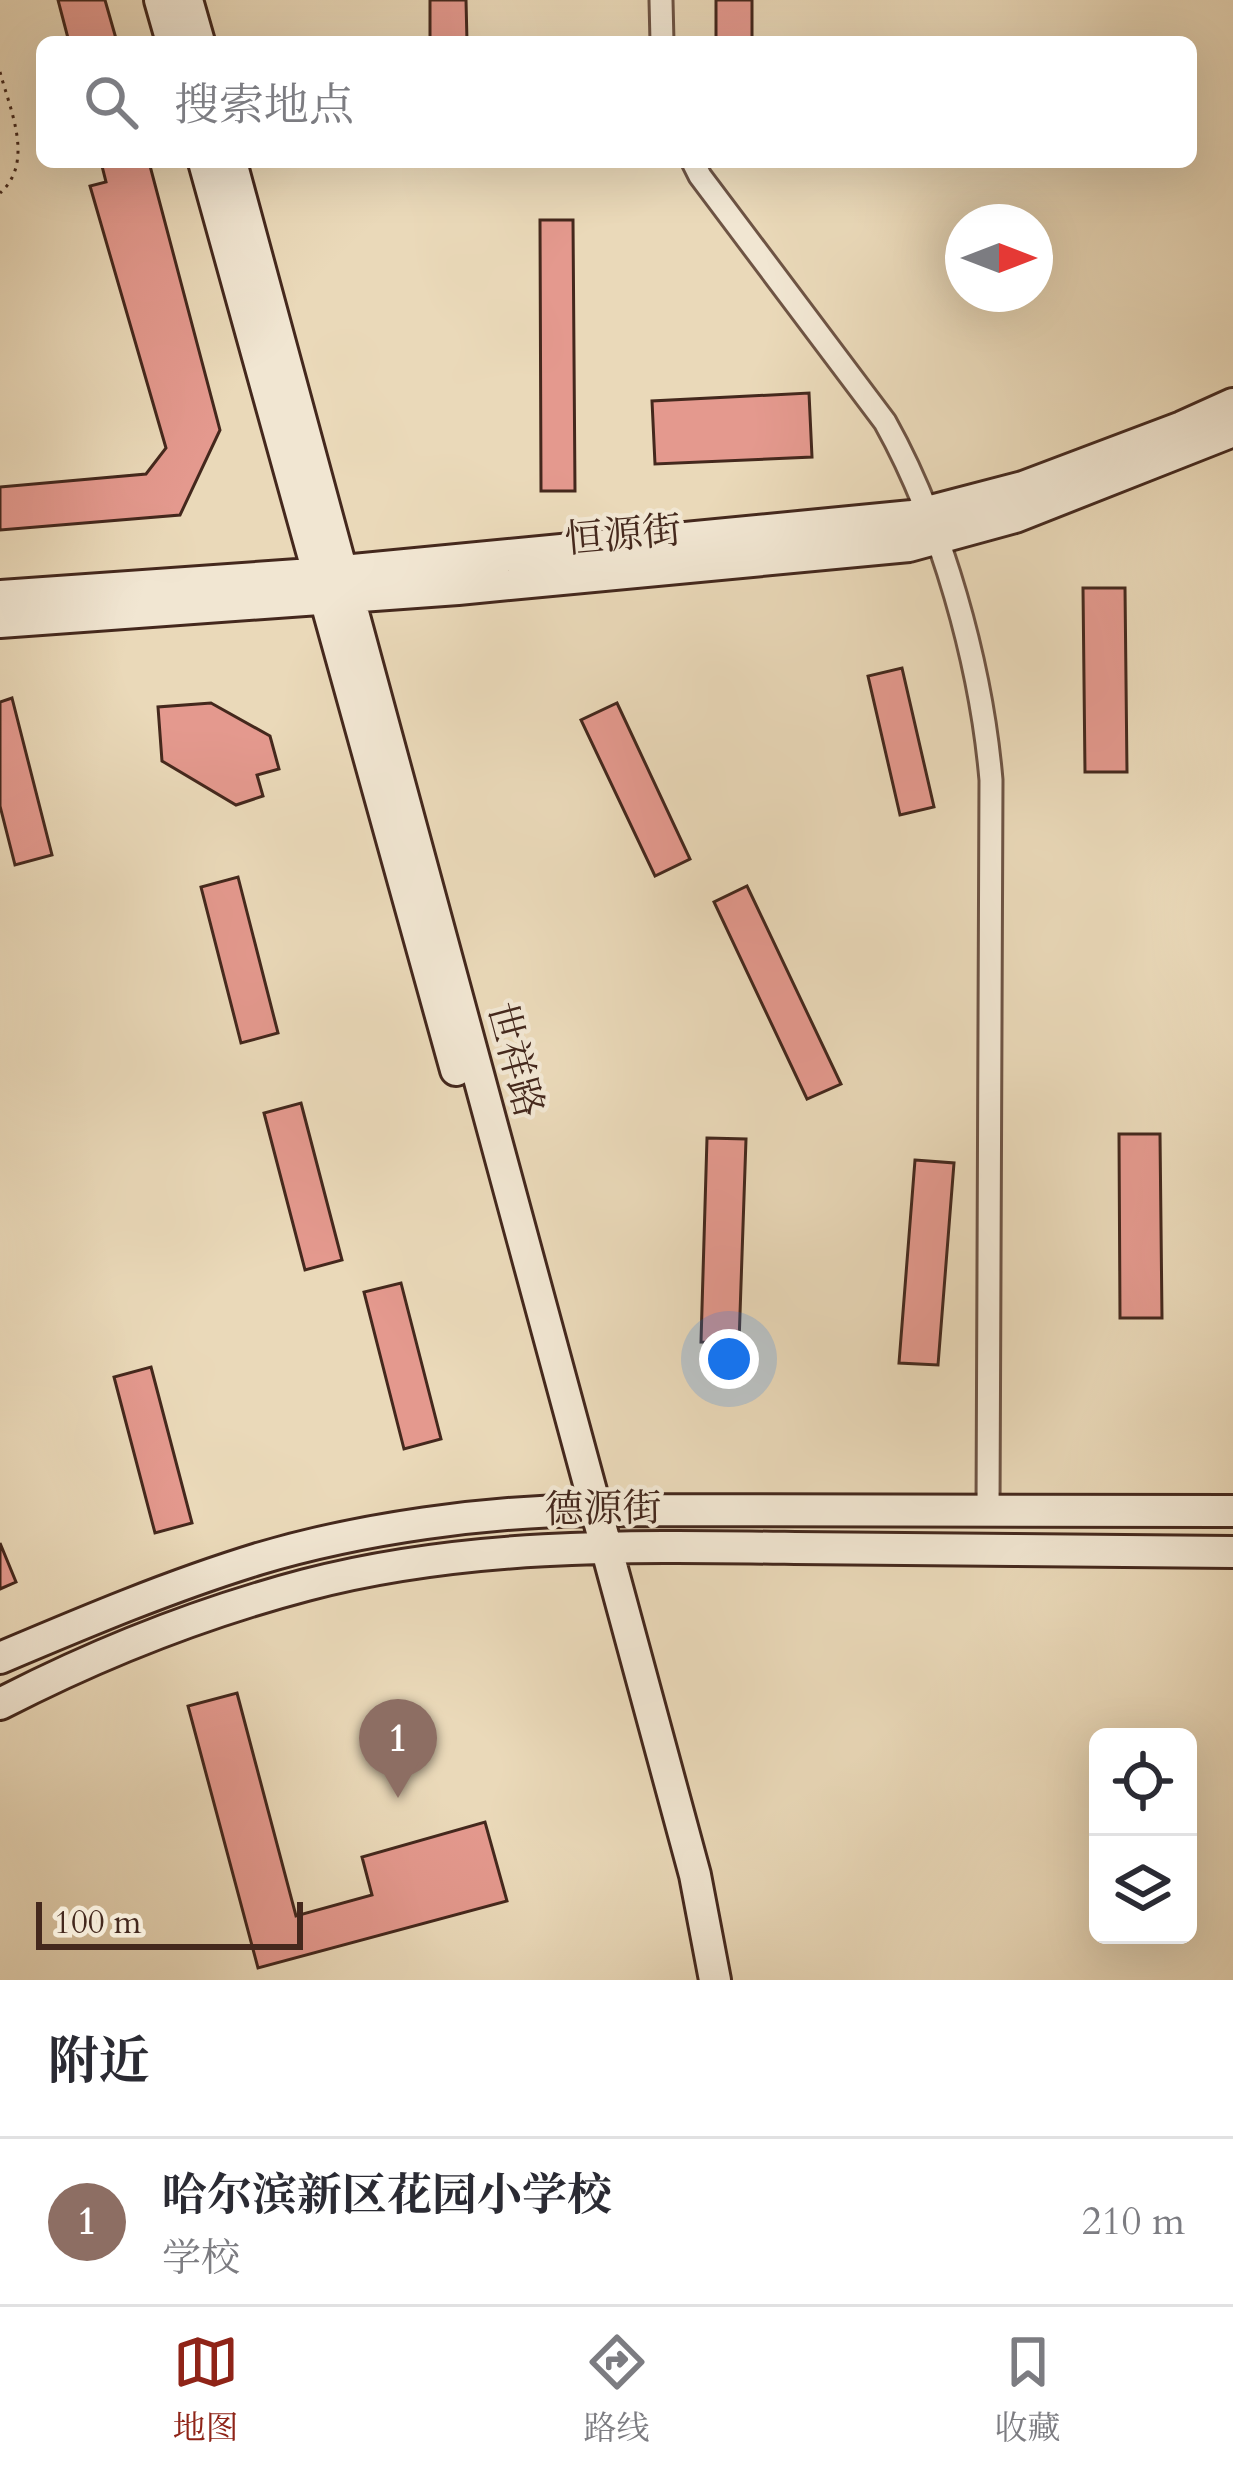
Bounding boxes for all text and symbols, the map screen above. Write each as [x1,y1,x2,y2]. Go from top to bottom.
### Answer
search box [36,36,1197,168]
icon: search [78,69,144,135]
text: 搜索地点 [174,75,354,136]
north arrow [945,204,1053,312]
street label: 恒源街 [562,504,684,566]
street label: 世祥路 [474,997,556,1123]
your location [699,1329,759,1389]
street label: 德源街 [544,1481,662,1537]
pin: 1 [359,1699,437,1798]
map controls [1089,1728,1197,1944]
button: locate [1089,1728,1197,1836]
button: layers [1089,1836,1197,1944]
scale bar [36,1896,303,1949]
text: 100 m [54,1900,141,1945]
text: 附近 [48,2027,150,2097]
text: 哈尔滨新区花园小学校 [162,2165,612,2226]
text: 1 [77,2195,97,2248]
text: 210 m [1082,2195,1185,2248]
text: 学校 [162,2232,240,2285]
tab: 地图 [173,2329,239,2451]
tab: 路线 [584,2329,650,2451]
tab: 收藏 [995,2329,1061,2451]

